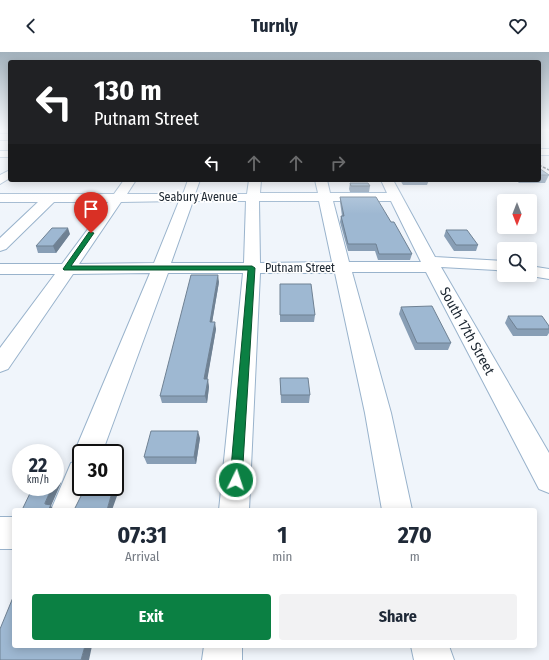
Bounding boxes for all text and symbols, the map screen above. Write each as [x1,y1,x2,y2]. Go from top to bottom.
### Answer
icon: back [20,15,42,37]
text: Turnly [251,15,298,37]
icon: heart [507,15,529,37]
text: 130 m [94,74,162,107]
icon: left [28,76,80,128]
text: Putnam Street [94,108,199,130]
icon: left [201,152,223,174]
icon: ahead [243,152,265,174]
icon: ahead [285,152,307,174]
icon: right [327,152,349,174]
street label: Seabury Avenue [159,190,237,204]
pin [74,192,108,233]
north arrow [497,194,537,234]
map controls [497,194,537,282]
icon: arrive [80,198,102,220]
button: search [497,242,537,282]
street label: Putnam Street [265,261,335,275]
street label: South 17th Street [436,284,498,378]
speed limit sign: 30 [72,444,124,496]
text: 22 [29,453,47,477]
position arrow [215,459,257,501]
text: km/h [27,474,49,486]
text: 07:31 [117,521,167,549]
text: 1 [277,521,287,549]
text: 270 [398,521,432,549]
text: Arrival [125,549,159,564]
text: min [272,549,292,564]
text: m [410,549,420,564]
button: Exit [32,594,271,640]
button: Share [279,594,517,640]

